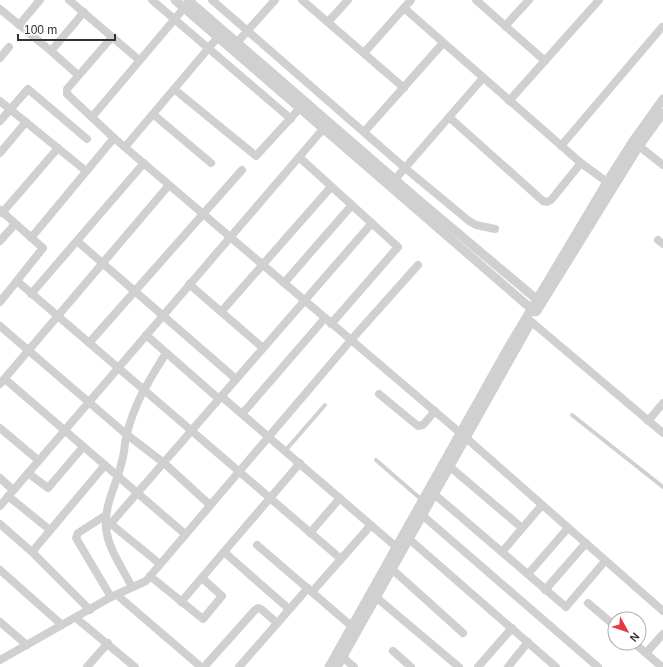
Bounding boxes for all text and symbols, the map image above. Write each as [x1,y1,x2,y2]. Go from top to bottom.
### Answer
scale bar [18,16,115,42]
text: 100 m [24,23,57,37]
north arrow [607,611,647,651]
text: N [627,631,642,644]

